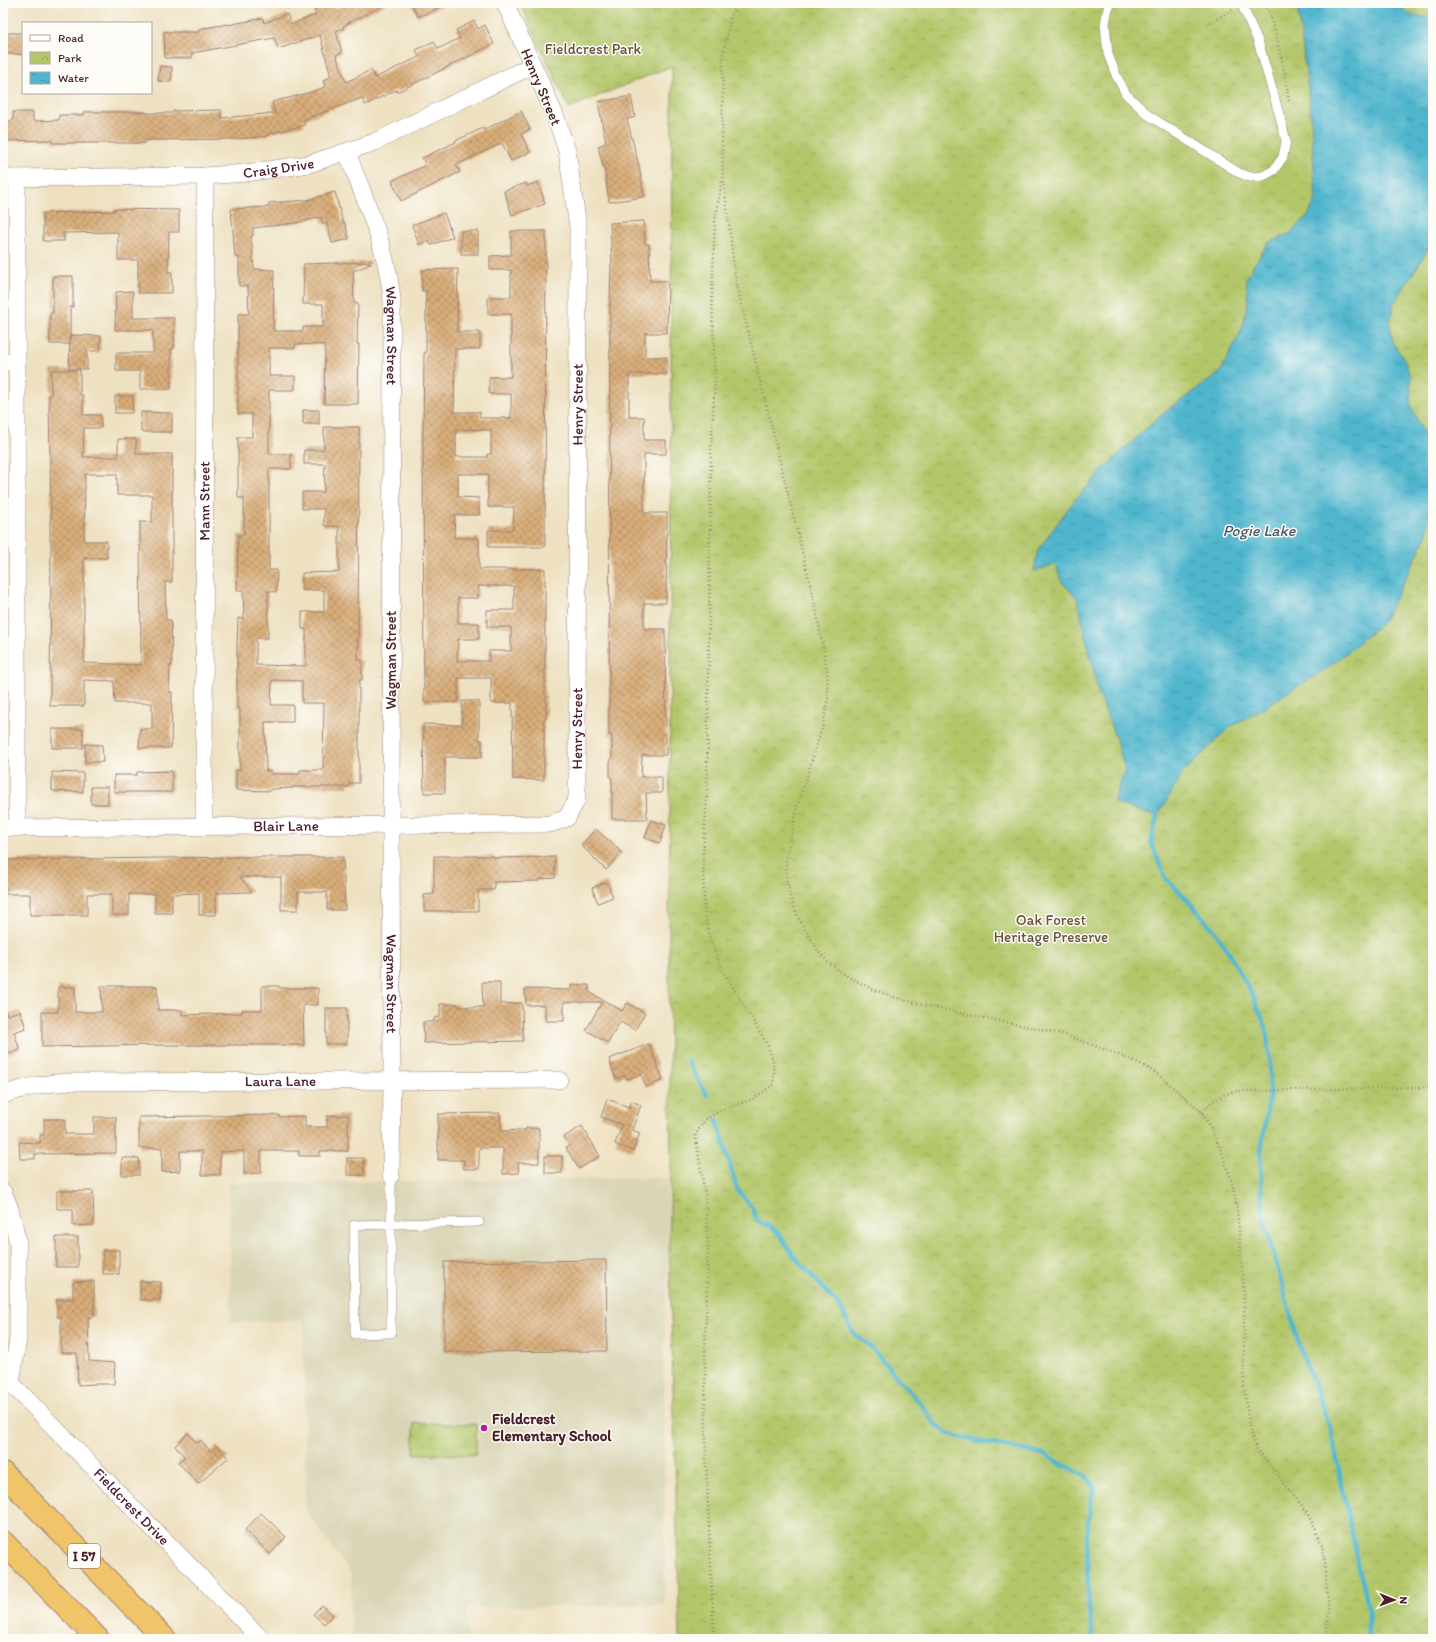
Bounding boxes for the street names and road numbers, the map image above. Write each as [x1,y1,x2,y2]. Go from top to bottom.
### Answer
street label: Henry Street [517,46,565,128]
street label: Craig Drive [242,154,317,182]
street label: Wagman Street [382,285,401,386]
street label: Henry Street [569,363,587,445]
street label: Mann Street [195,461,214,541]
street label: Wagman Street [382,610,400,709]
street label: Henry Street [568,687,586,769]
street label: Blair Lane [253,817,319,835]
street label: Wagman Street [382,934,401,1034]
street label: Laura Lane [245,1072,316,1090]
street label: Fieldcrest Drive [90,1464,173,1549]
road number: I 57 [68,1544,100,1568]

